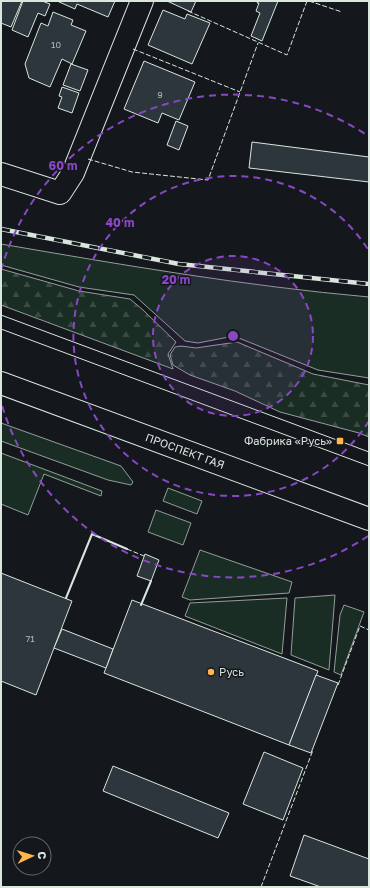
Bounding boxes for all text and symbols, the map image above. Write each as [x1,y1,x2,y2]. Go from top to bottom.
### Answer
house number: 10 [51,39,61,50]
house number: 9 [157,89,163,100]
text: 60 m [49,158,77,173]
text: 40 m [106,215,134,230]
text: 20 m [162,272,190,287]
centre of rings [226,329,240,343]
street label: ПРОСПЕКТ ГАЯ [144,430,227,471]
place label: Фабрика «Русь» [244,434,332,447]
marker: Фабрика «Русь» [335,436,345,446]
house number: 71 [25,633,35,644]
place label: Русь [219,665,244,678]
marker: Русь [206,667,216,677]
north arrow [12,836,52,876]
text: С [36,851,49,860]

